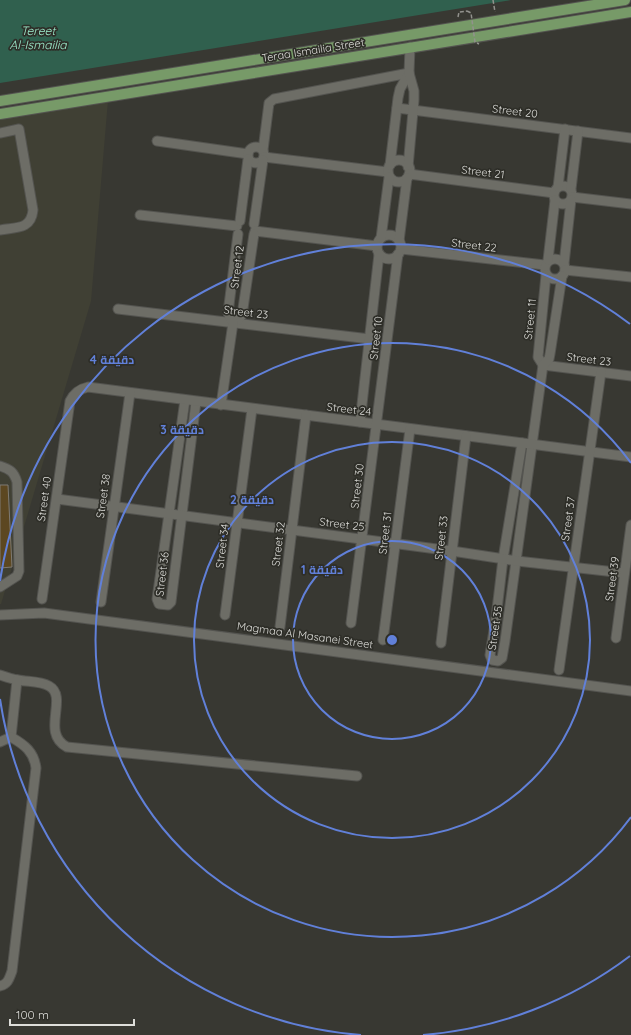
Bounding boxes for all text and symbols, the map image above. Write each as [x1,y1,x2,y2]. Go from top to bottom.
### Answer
water label: Tereet Al-Ismailia [9,23,67,52]
street label: Teraa Ismailia Street [261,35,366,65]
street label: Street 20 [491,101,539,121]
street label: Street 21 [461,162,505,182]
street label: Street 22 [451,235,497,255]
street label: Street 12 [227,245,247,289]
street label: Street 11 [521,298,539,340]
street label: Street 23 [223,302,269,322]
street label: Street 10 [366,315,386,361]
street label: Street 23 [566,349,612,369]
text: 4 دقيقة [90,352,134,367]
street label: Street 24 [326,399,372,419]
text: 3 دقيقة [160,422,204,437]
street label: Street 30 [347,463,367,509]
street label: Street 38 [93,473,113,519]
street label: Street 40 [34,476,54,522]
text: 2 دقيقة [230,492,274,507]
street label: Street 37 [558,496,578,542]
street label: Street 31 [375,511,395,555]
street label: Street 25 [319,514,365,534]
street label: Street 33 [431,515,451,561]
street label: Street 32 [268,521,288,567]
street label: Street 34 [212,523,232,569]
street label: Street 36 [152,551,172,597]
street label: Street 39 [602,556,622,602]
text: 1 دقيقة [301,562,343,577]
street label: Street 35 [485,605,505,651]
street label: Magmaa Al Masanei Street [236,619,374,652]
centre of rings [385,633,399,647]
scale bar [10,1001,134,1027]
text: 100 m [16,1007,49,1022]

